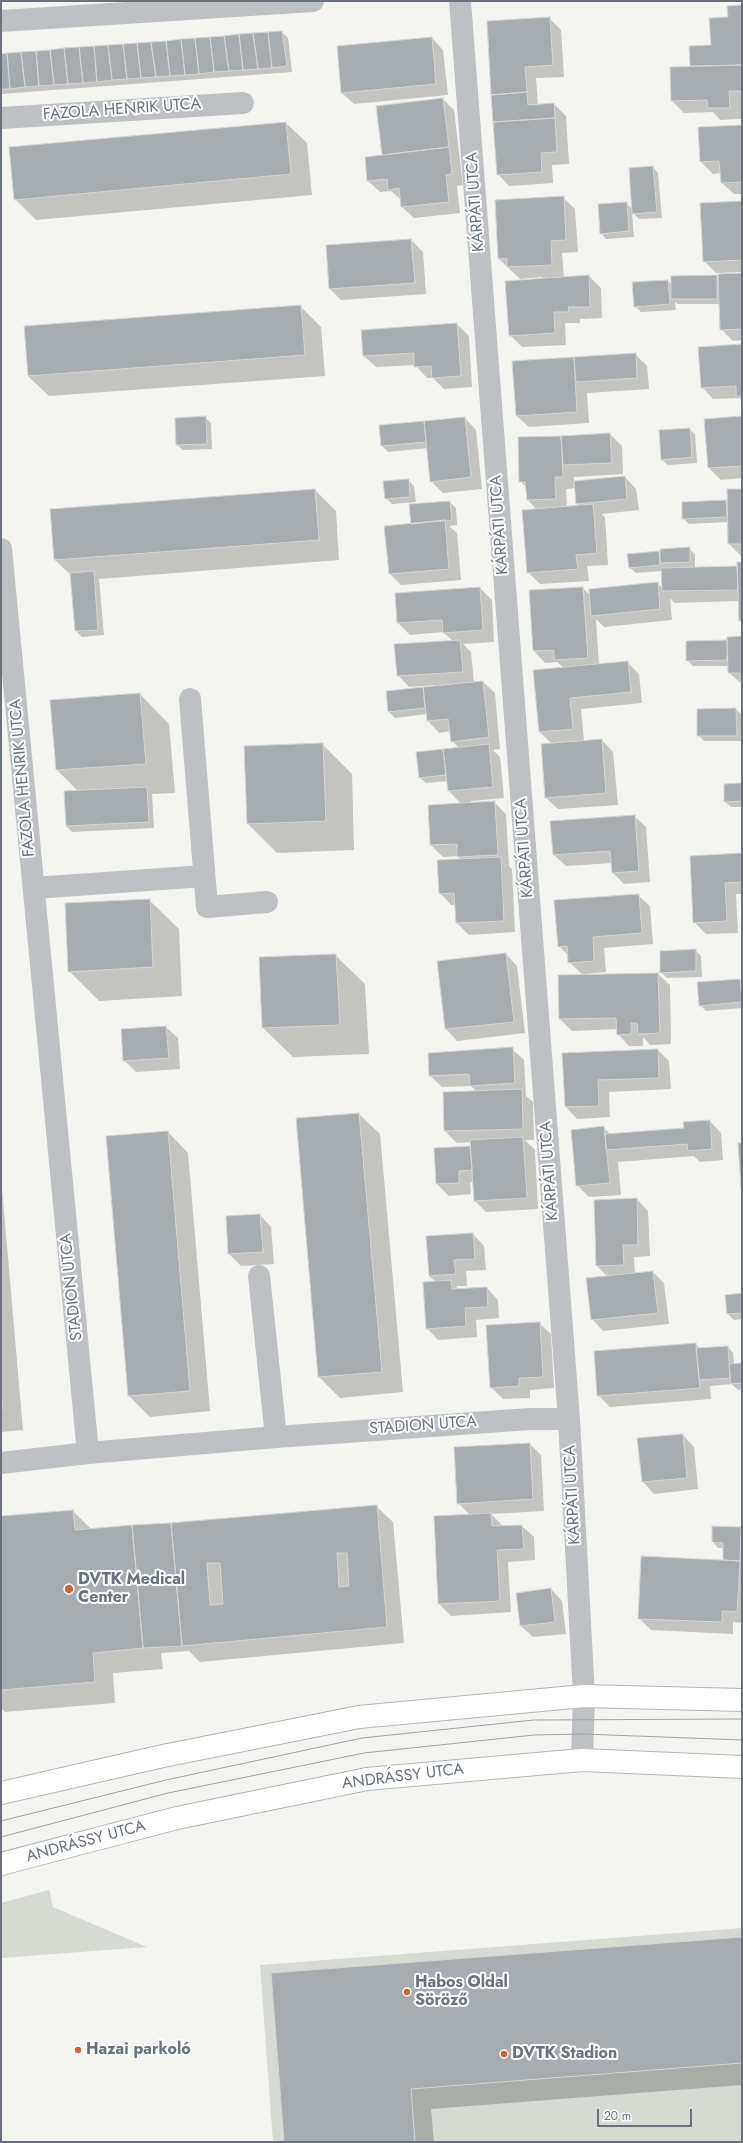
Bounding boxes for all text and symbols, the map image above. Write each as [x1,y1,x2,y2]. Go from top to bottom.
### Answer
street label: FAZOLA HENRIK UTCA [42,95,202,125]
street label: KÁRPÁTI UTCA [463,152,489,252]
street label: KÁRPÁTI UTCA [487,475,513,575]
street label: FAZOLA HENRIK UTCA [7,698,39,858]
street label: KÁRPÁTI UTCA [512,798,538,898]
street label: KÁRPÁTI UTCA [537,1121,563,1221]
street label: STADION UTCA [57,1232,87,1342]
street label: STADION UTCA [369,1413,477,1439]
street label: KÁRPÁTI UTCA [561,1445,585,1545]
place label: DVTK Medical Center [78,1570,185,1608]
marker: DVTK Medical Center [63,1583,75,1595]
street label: ANDRÁSSY UTCA [341,1760,465,1794]
street label: ANDRÁSSY UTCA [24,1817,148,1867]
place label: Habos Oldal Söröző [415,1973,508,2011]
marker: Habos Oldal Söröző [402,1987,412,1997]
place label: Hazai parkoló [86,2040,191,2060]
place label: DVTK Stadion [512,2044,617,2064]
marker: Hazai parkoló [73,2045,83,2055]
marker: DVTK Stadion [499,2049,509,2059]
scale bar [599,2101,694,2127]
text: 20 m [604,2107,631,2125]

